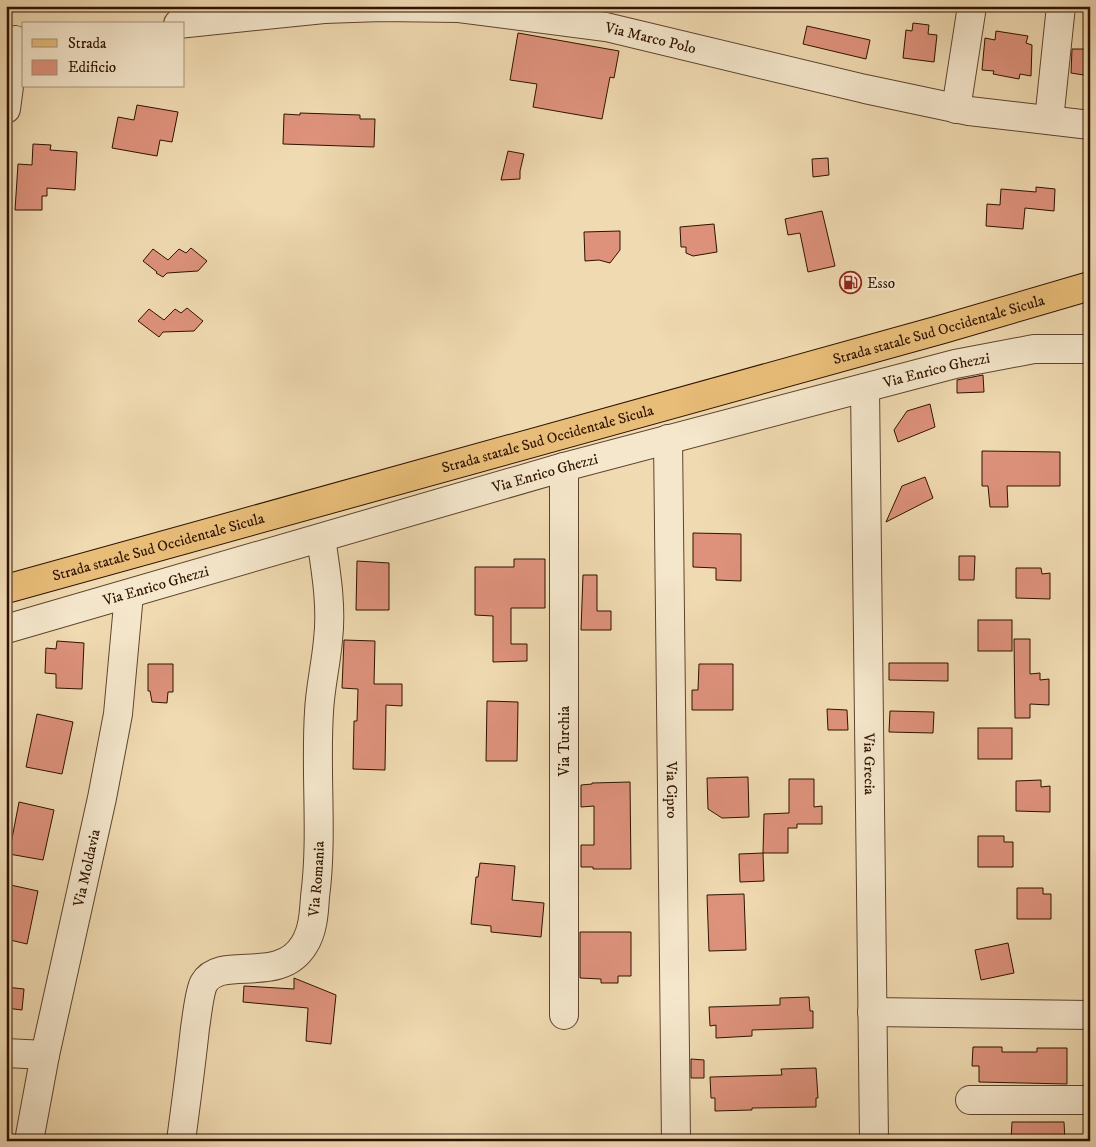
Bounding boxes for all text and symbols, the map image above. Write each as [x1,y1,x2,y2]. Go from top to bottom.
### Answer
street label: Via Marco Polo [602,17,698,58]
legend [22,22,185,88]
text: Strada [68,34,107,53]
text: Edificio [68,58,116,77]
fuel station icon: Esso [839,271,863,295]
place label: Esso [867,274,895,293]
street label: Strada statale Sud Occidentale Sicula [831,290,1047,369]
street label: Via Enrico Ghezzi [880,348,992,392]
street label: Strada statale Sud Occidentale Sicula [439,400,656,477]
street label: Via Enrico Ghezzi [489,449,600,497]
street label: Strada statale Sud Occidentale Sicula [50,508,267,585]
street label: Via Enrico Ghezzi [100,561,211,610]
street label: Via Turchia [555,705,574,777]
street label: Via Grecia [860,732,879,796]
street label: Via Cipro [662,760,682,819]
street label: Via Moldavia [68,827,104,910]
street label: Via Romania [304,840,328,919]

